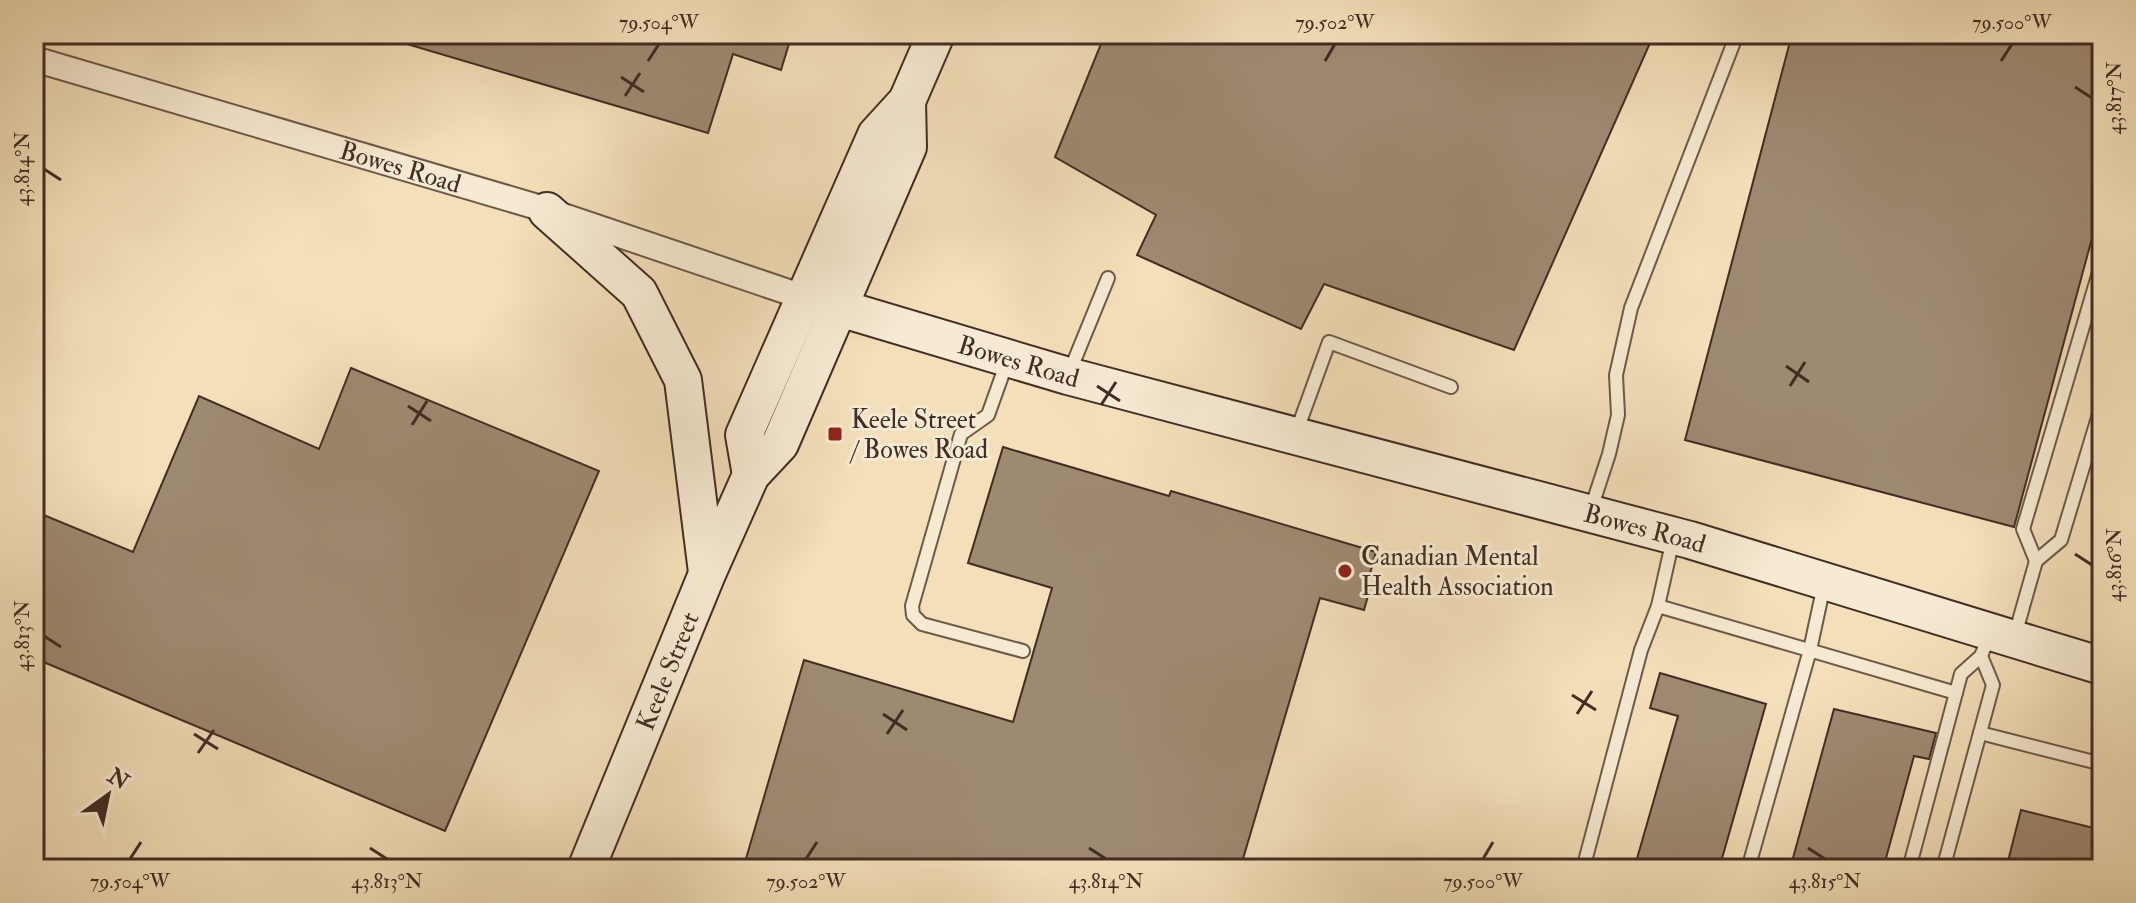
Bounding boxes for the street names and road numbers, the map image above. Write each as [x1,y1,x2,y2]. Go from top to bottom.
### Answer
street label: Bowes Road [336,135,465,201]
street label: Bowes Road [954,329,1083,395]
street label: Bowes Road [1580,498,1710,561]
street label: Keele Street [630,607,707,735]

